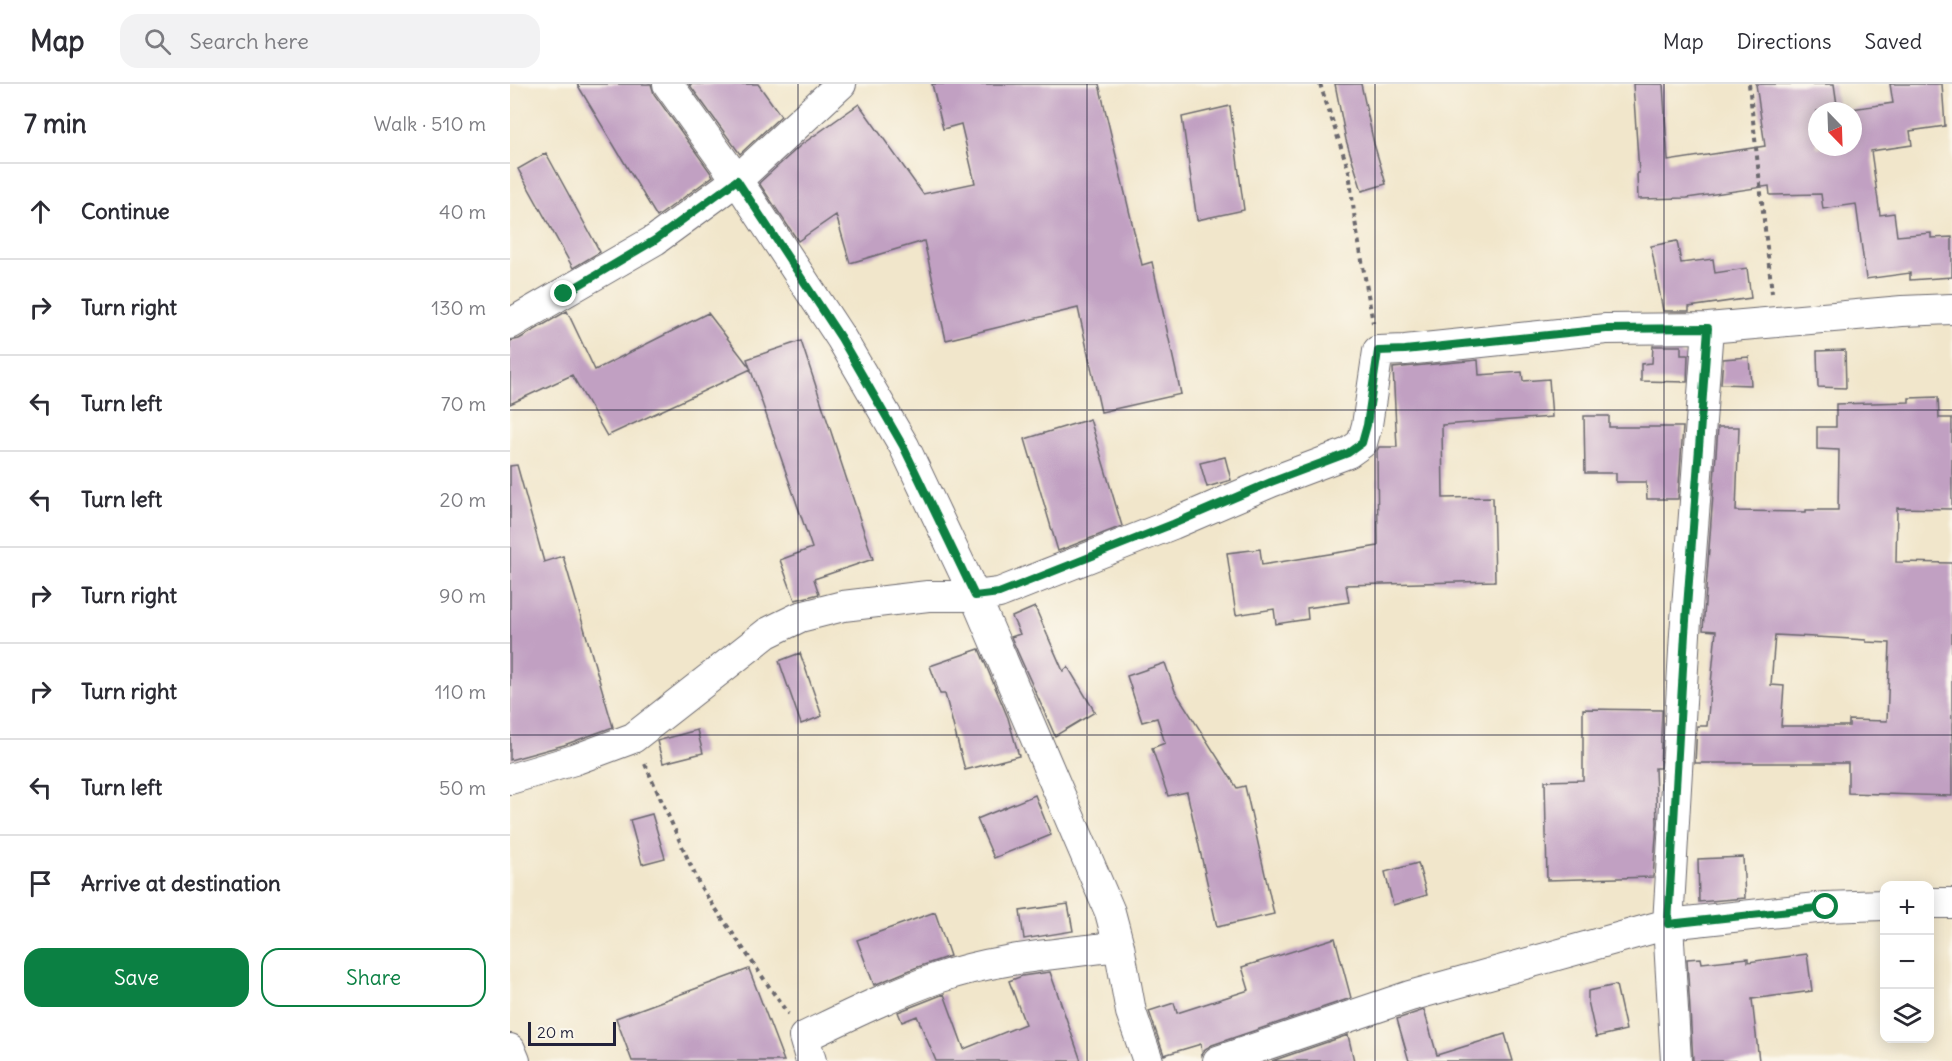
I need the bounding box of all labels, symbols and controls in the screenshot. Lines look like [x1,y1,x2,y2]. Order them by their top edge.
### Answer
search box [120,14,540,68]
text: Map [30,23,84,59]
icon: search [141,25,174,58]
text: Search here [189,27,309,55]
text: Map [1663,28,1704,55]
text: Directions [1737,28,1831,55]
text: Saved [1864,28,1922,55]
north arrow [1808,102,1862,156]
text: 7 min [24,107,87,140]
text: Walk · 510 m [374,111,486,136]
icon: ahead [24,195,57,228]
text: Continue [81,197,170,225]
text: 40 m [439,199,486,224]
route end [550,280,576,306]
icon: right [24,291,57,324]
text: Turn right [81,293,177,321]
text: 130 m [431,295,486,320]
icon: left [24,387,57,420]
text: Turn left [81,389,162,417]
text: 70 m [441,391,486,416]
icon: left [24,483,57,516]
text: Turn left [81,485,162,513]
text: 20 m [440,487,486,512]
icon: right [24,579,57,612]
text: Turn right [81,581,177,609]
text: 90 m [439,583,486,608]
icon: right [24,675,57,708]
text: Turn right [81,677,177,705]
text: 110 m [435,679,486,704]
icon: left [24,771,57,804]
text: Turn left [81,773,162,801]
text: 50 m [439,775,486,800]
icon: arrive [24,867,57,900]
text: Arrive at destination [81,869,281,897]
map controls [1880,881,1934,1043]
button: + [1880,881,1934,935]
route start [1812,893,1838,919]
button: − [1880,935,1934,989]
button: Save [24,948,249,1007]
button: Share [261,948,486,1007]
button: layers [1880,989,1934,1043]
scale bar [528,1019,616,1046]
text: 20 m [537,1022,574,1042]

